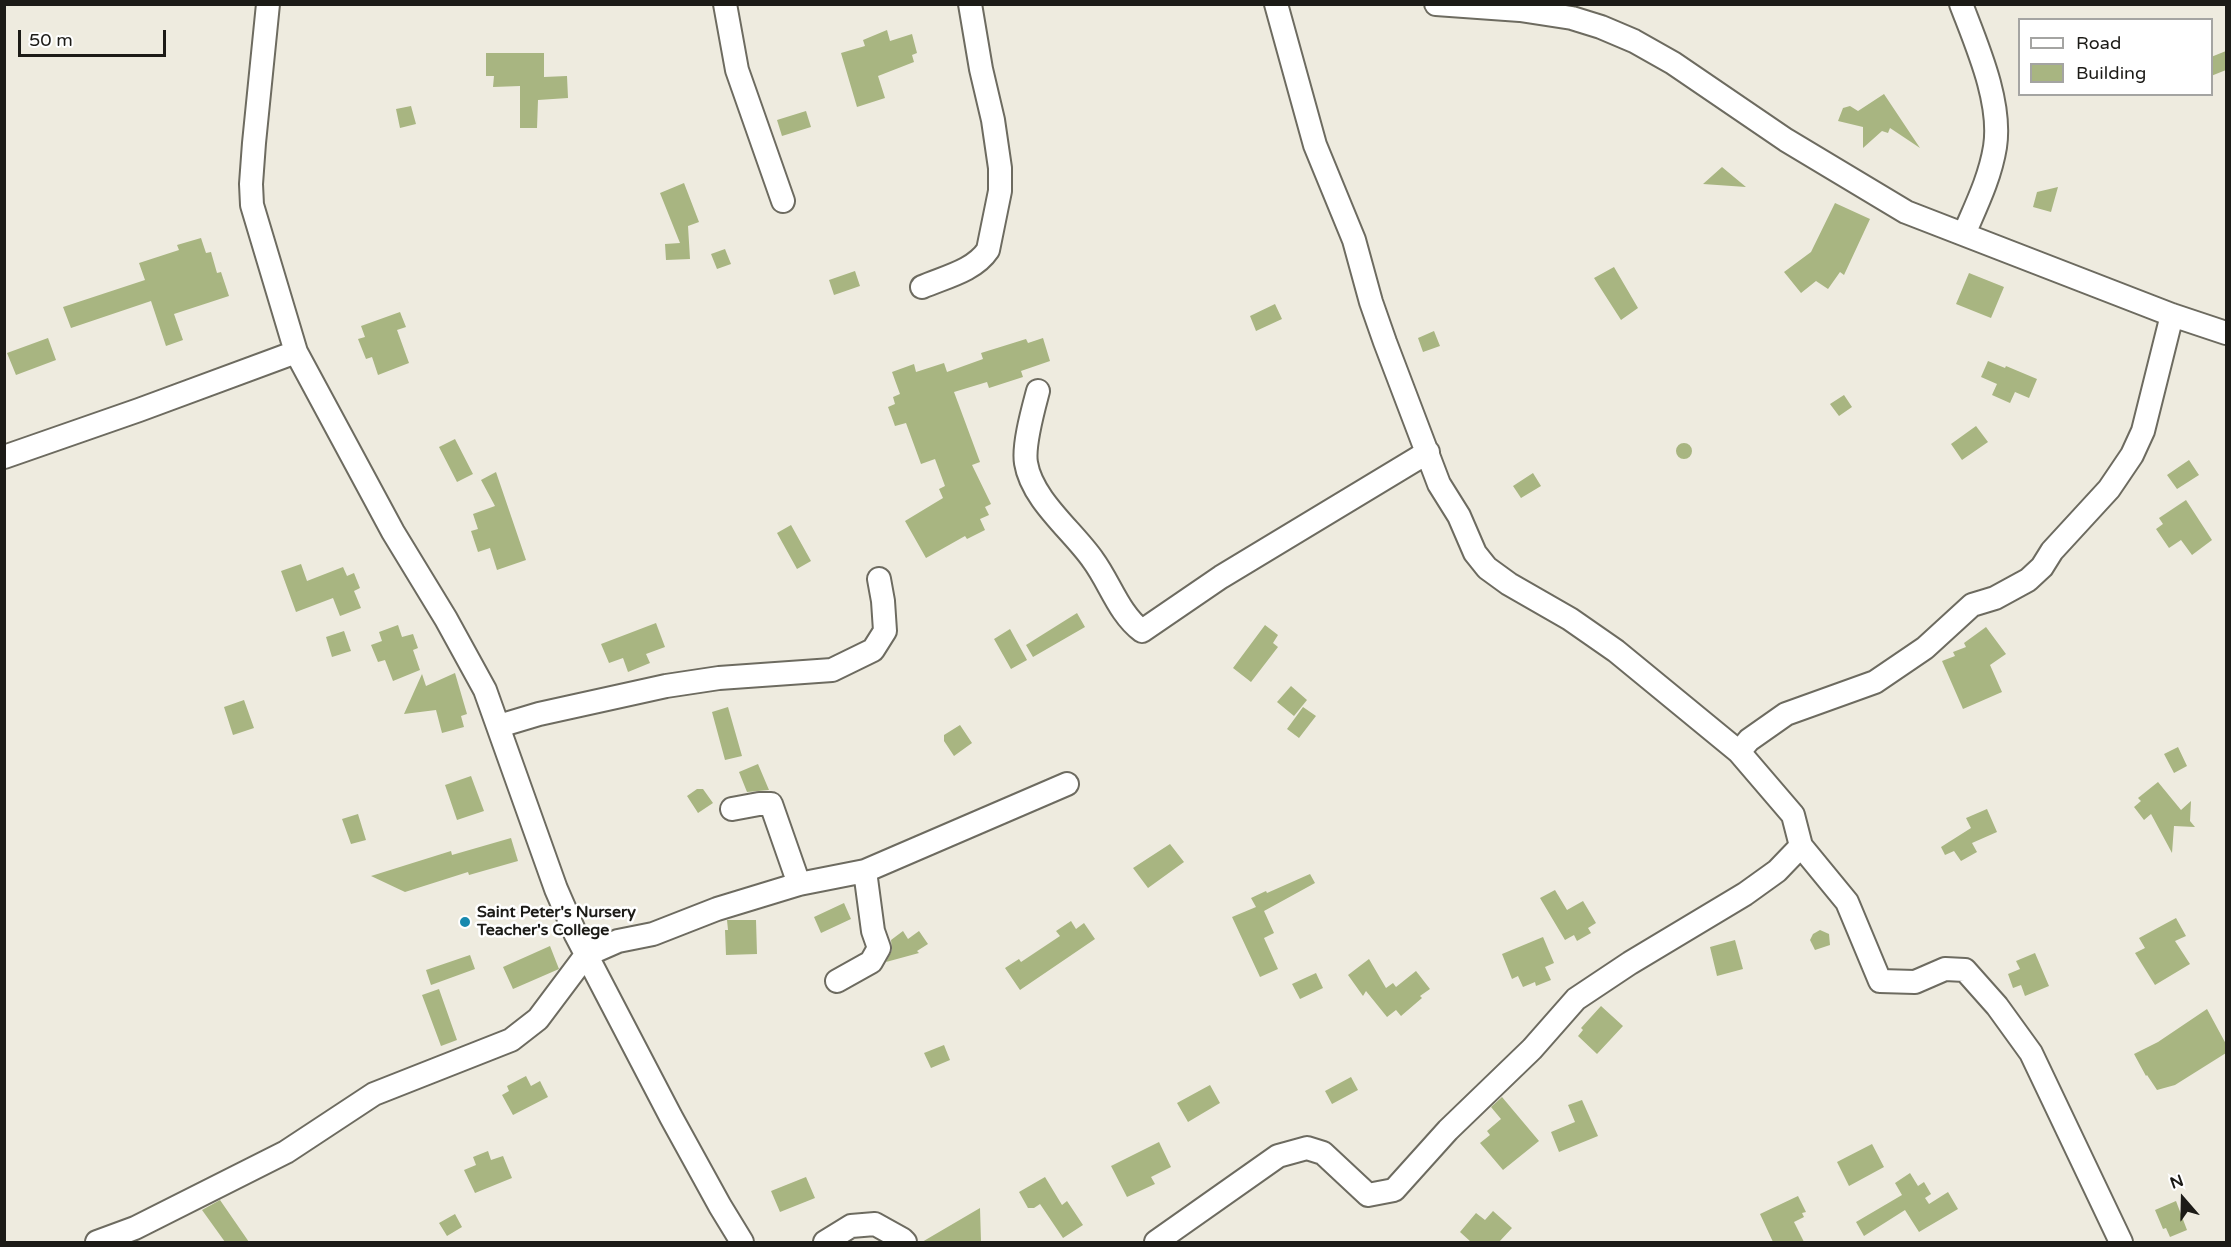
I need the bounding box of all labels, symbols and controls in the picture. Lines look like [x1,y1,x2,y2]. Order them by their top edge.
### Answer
scale bar [21,18,170,56]
legend [2018,18,2213,96]
text: 50 m [29,29,73,51]
text: Road [2076,32,2121,54]
text: Building [2076,62,2146,84]
place label: Saint Peter's Nursery Teacher's College [477,903,636,941]
marker: Saint Peter's Nursery Teacher's College [458,915,472,929]
north arrow [2153,1169,2213,1229]
text: N [2167,1170,2186,1194]

